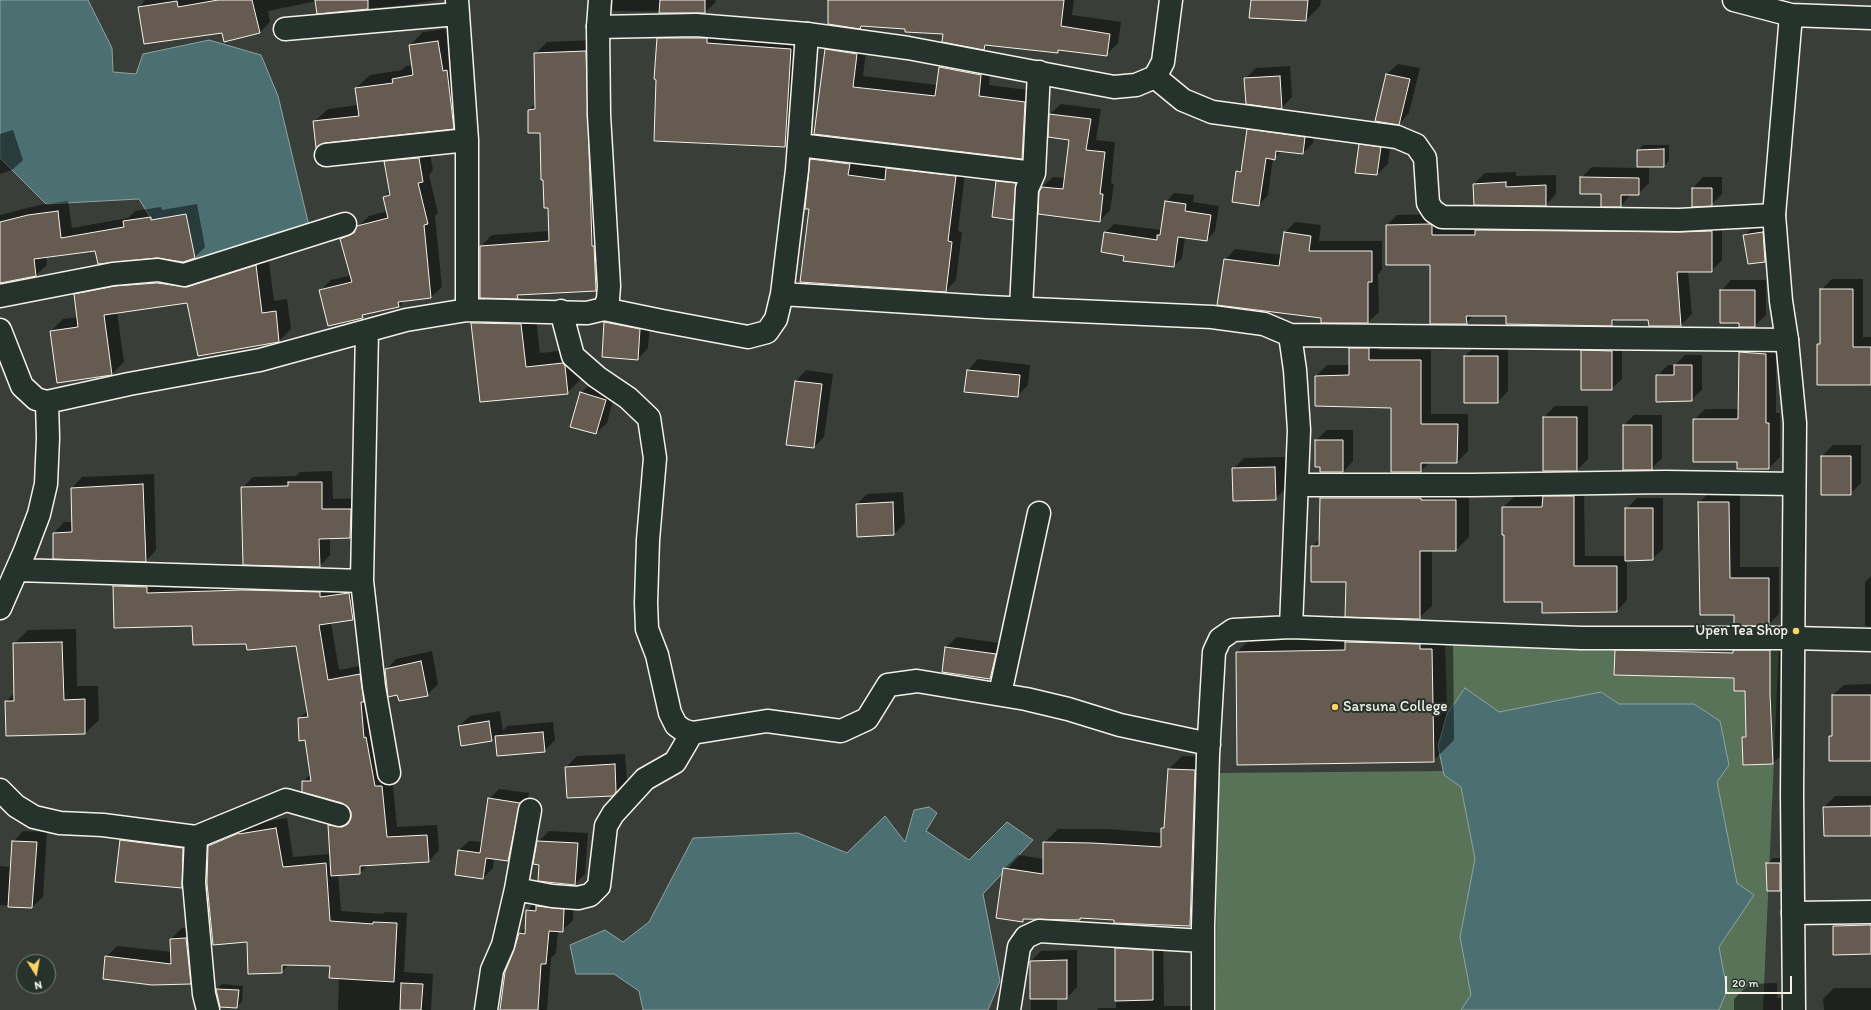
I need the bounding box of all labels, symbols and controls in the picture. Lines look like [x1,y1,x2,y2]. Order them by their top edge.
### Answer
place label: Upen Tea Shop [1695,622,1788,640]
marker: Upen Tea Shop [1791,626,1801,636]
place label: Sarsuna College [1343,698,1448,716]
marker: Sarsuna College [1330,702,1340,712]
north arrow [16,954,56,994]
scale bar [1727,968,1794,994]
text: 20 m [1732,976,1759,990]
text: N [33,978,43,992]

